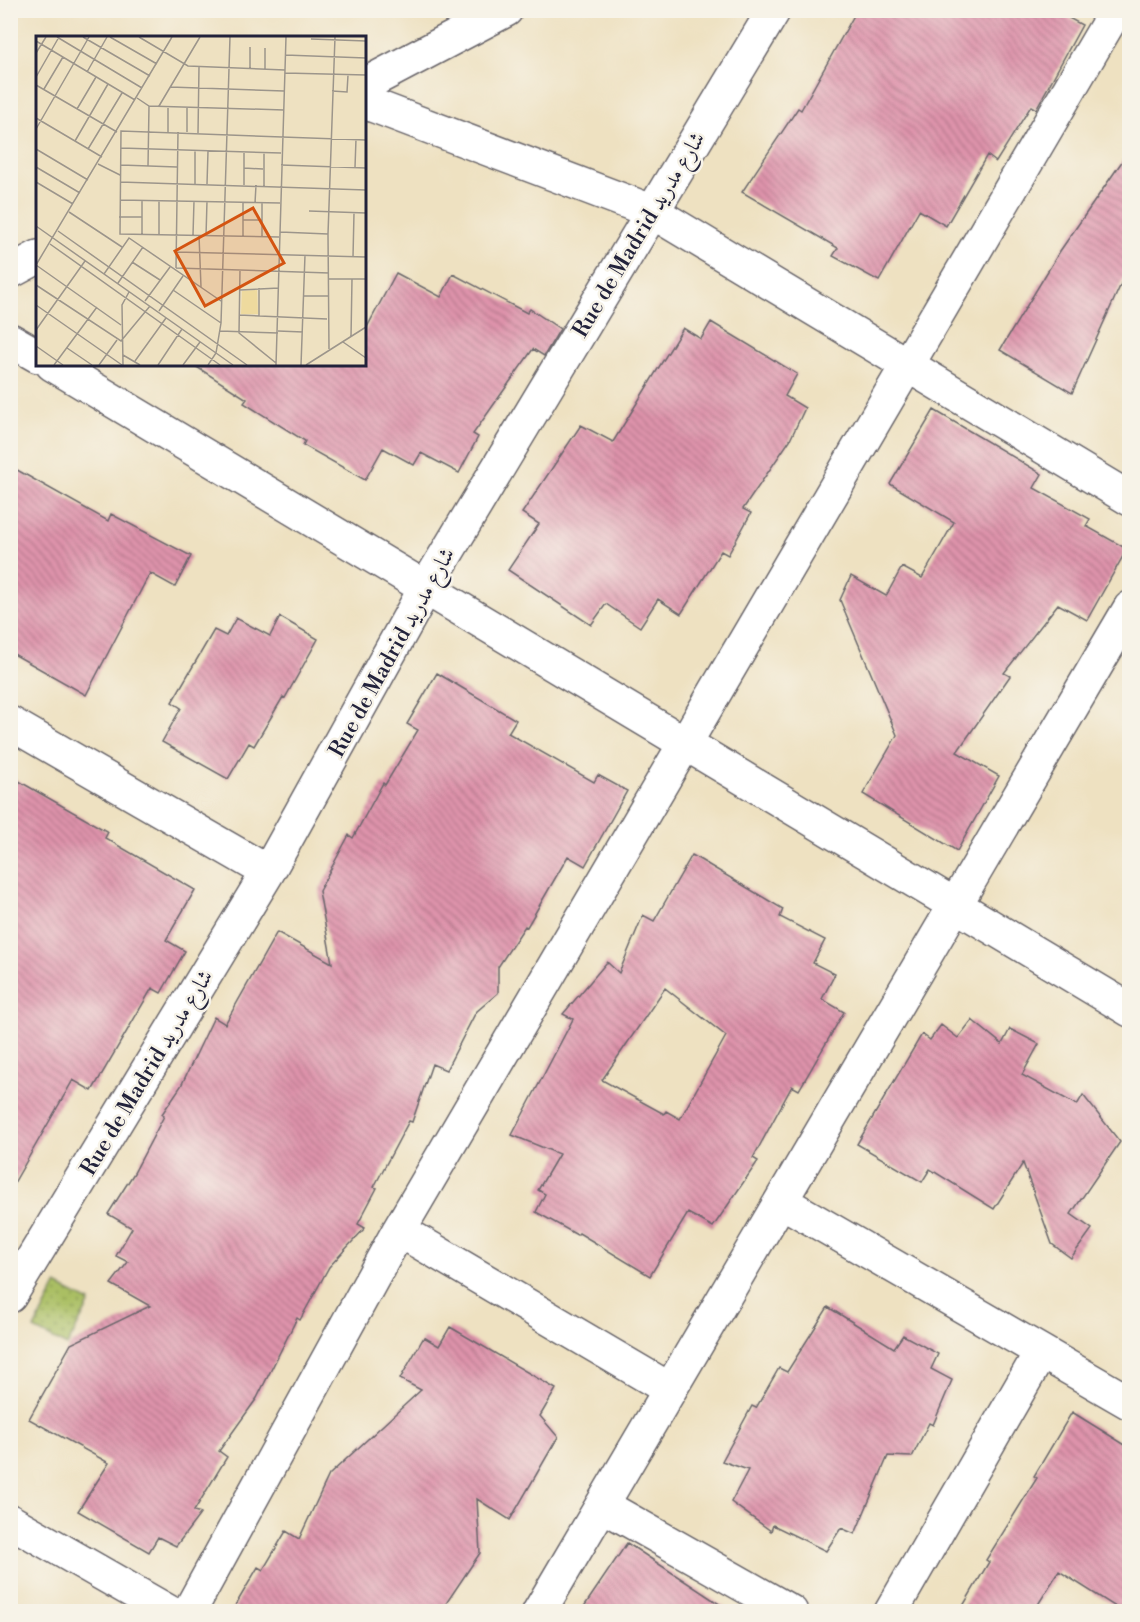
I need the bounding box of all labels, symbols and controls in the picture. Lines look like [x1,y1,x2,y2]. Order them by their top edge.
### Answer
inset map [36,36,366,366]
street label: Rue de Madrid شارع مدريد [567,127,715,345]
street label: Rue de Madrid شارع مدريد [323,543,465,764]
street label: Rue de Madrid شارع مدريد [75,965,223,1183]

